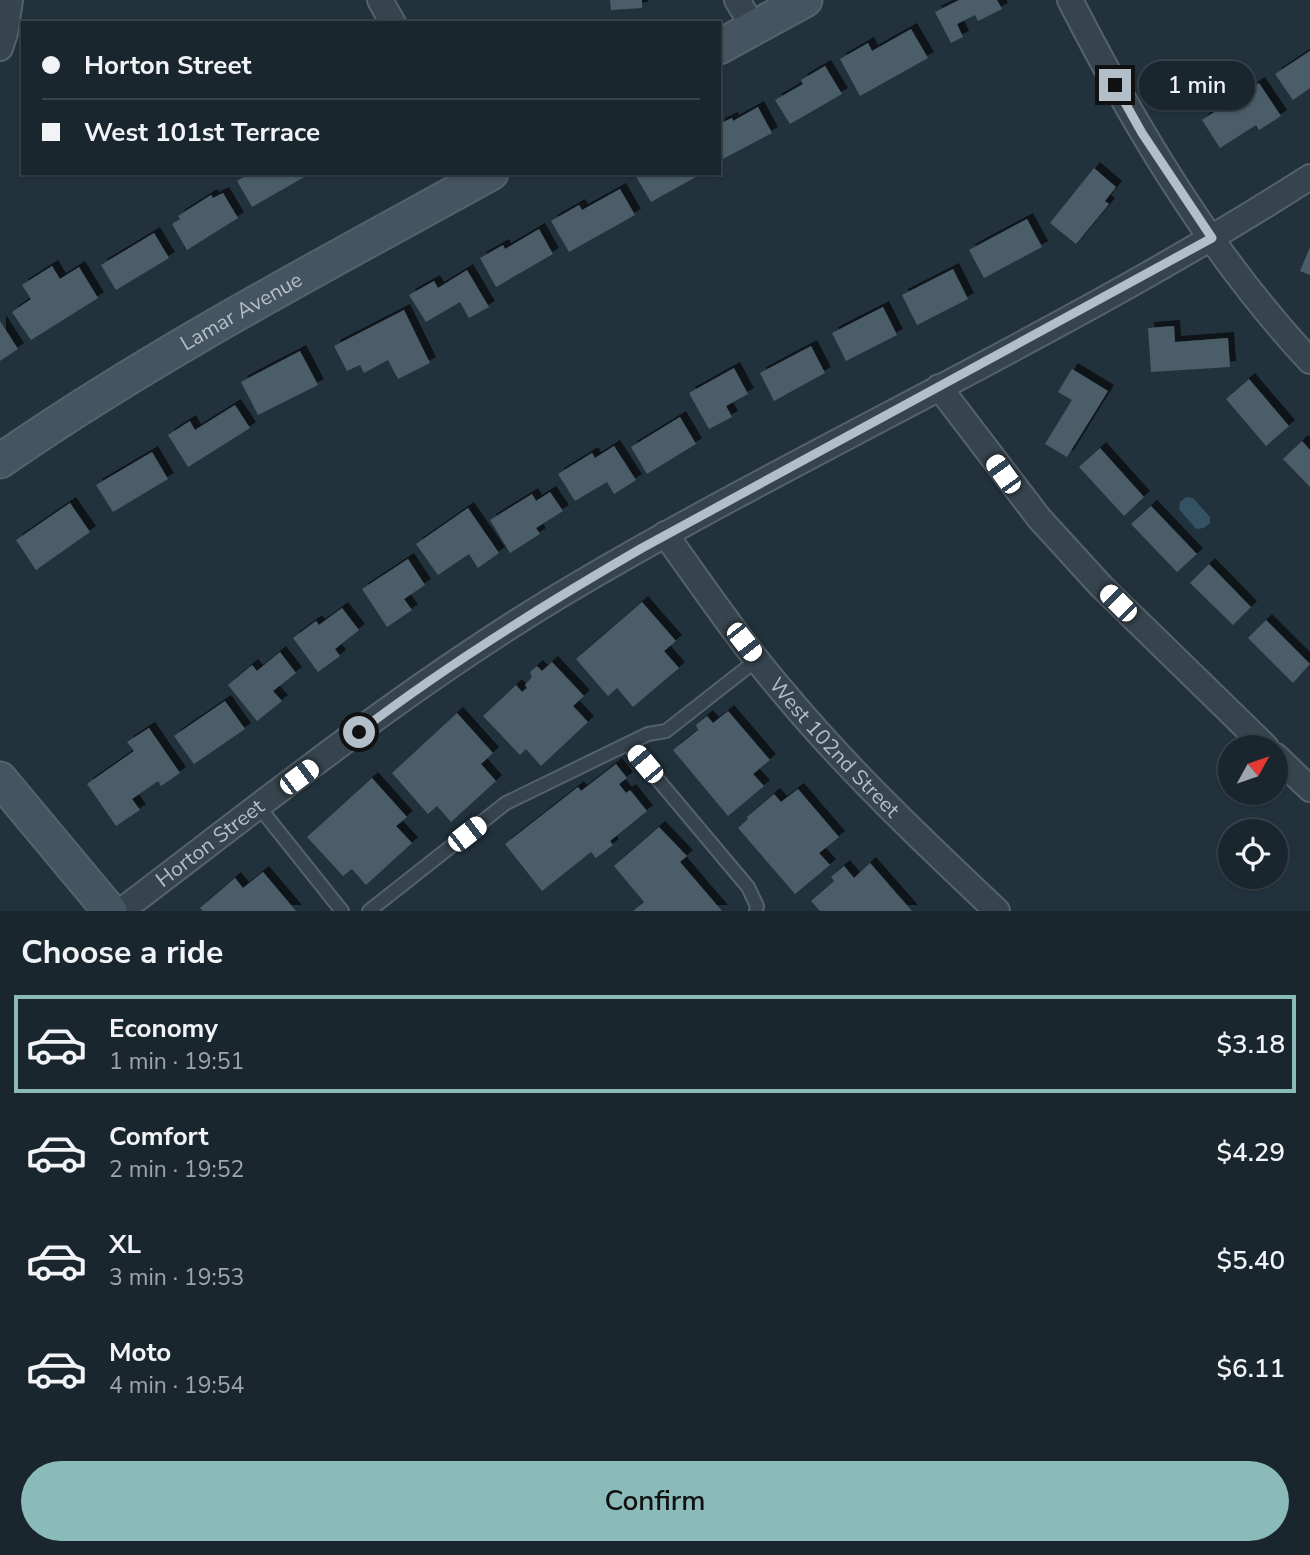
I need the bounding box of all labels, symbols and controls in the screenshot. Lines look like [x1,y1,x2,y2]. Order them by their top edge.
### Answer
text: Horton Street [84,48,251,83]
callout: 1 min [1140,60,1255,110]
route end [1099,69,1131,101]
text: 1 min [1168,70,1226,101]
text: West 101st Terrace [84,115,320,150]
street label: Lamar Avenue [175,266,307,357]
car [983,451,1024,497]
car [1096,581,1141,625]
car [723,619,766,665]
street label: West 102nd Street [763,672,906,824]
route start [343,716,375,748]
north arrow [1218,735,1288,805]
map controls [1218,735,1288,889]
car [624,741,667,787]
car [276,756,323,798]
street label: Horton Street [150,792,270,893]
car [444,813,491,855]
button: locate [1218,819,1288,889]
text: Choose a ride [21,931,223,974]
text: Economy [109,1011,218,1046]
icon: car [25,1013,88,1076]
text: $3.18 [1216,1027,1285,1062]
text: 1 min · 19:51 [109,1046,244,1077]
text: Comfort [109,1119,209,1154]
icon: car [25,1121,88,1184]
text: $4.29 [1216,1135,1285,1170]
text: 2 min · 19:52 [109,1154,244,1185]
text: XL [109,1227,141,1262]
icon: car [25,1229,88,1292]
text: $5.40 [1216,1243,1285,1278]
text: 3 min · 19:53 [109,1262,244,1293]
text: Moto [109,1335,171,1370]
icon: car [25,1337,88,1400]
text: $6.11 [1216,1351,1285,1386]
text: 4 min · 19:54 [109,1370,244,1401]
button: Confirm [21,1461,1289,1541]

